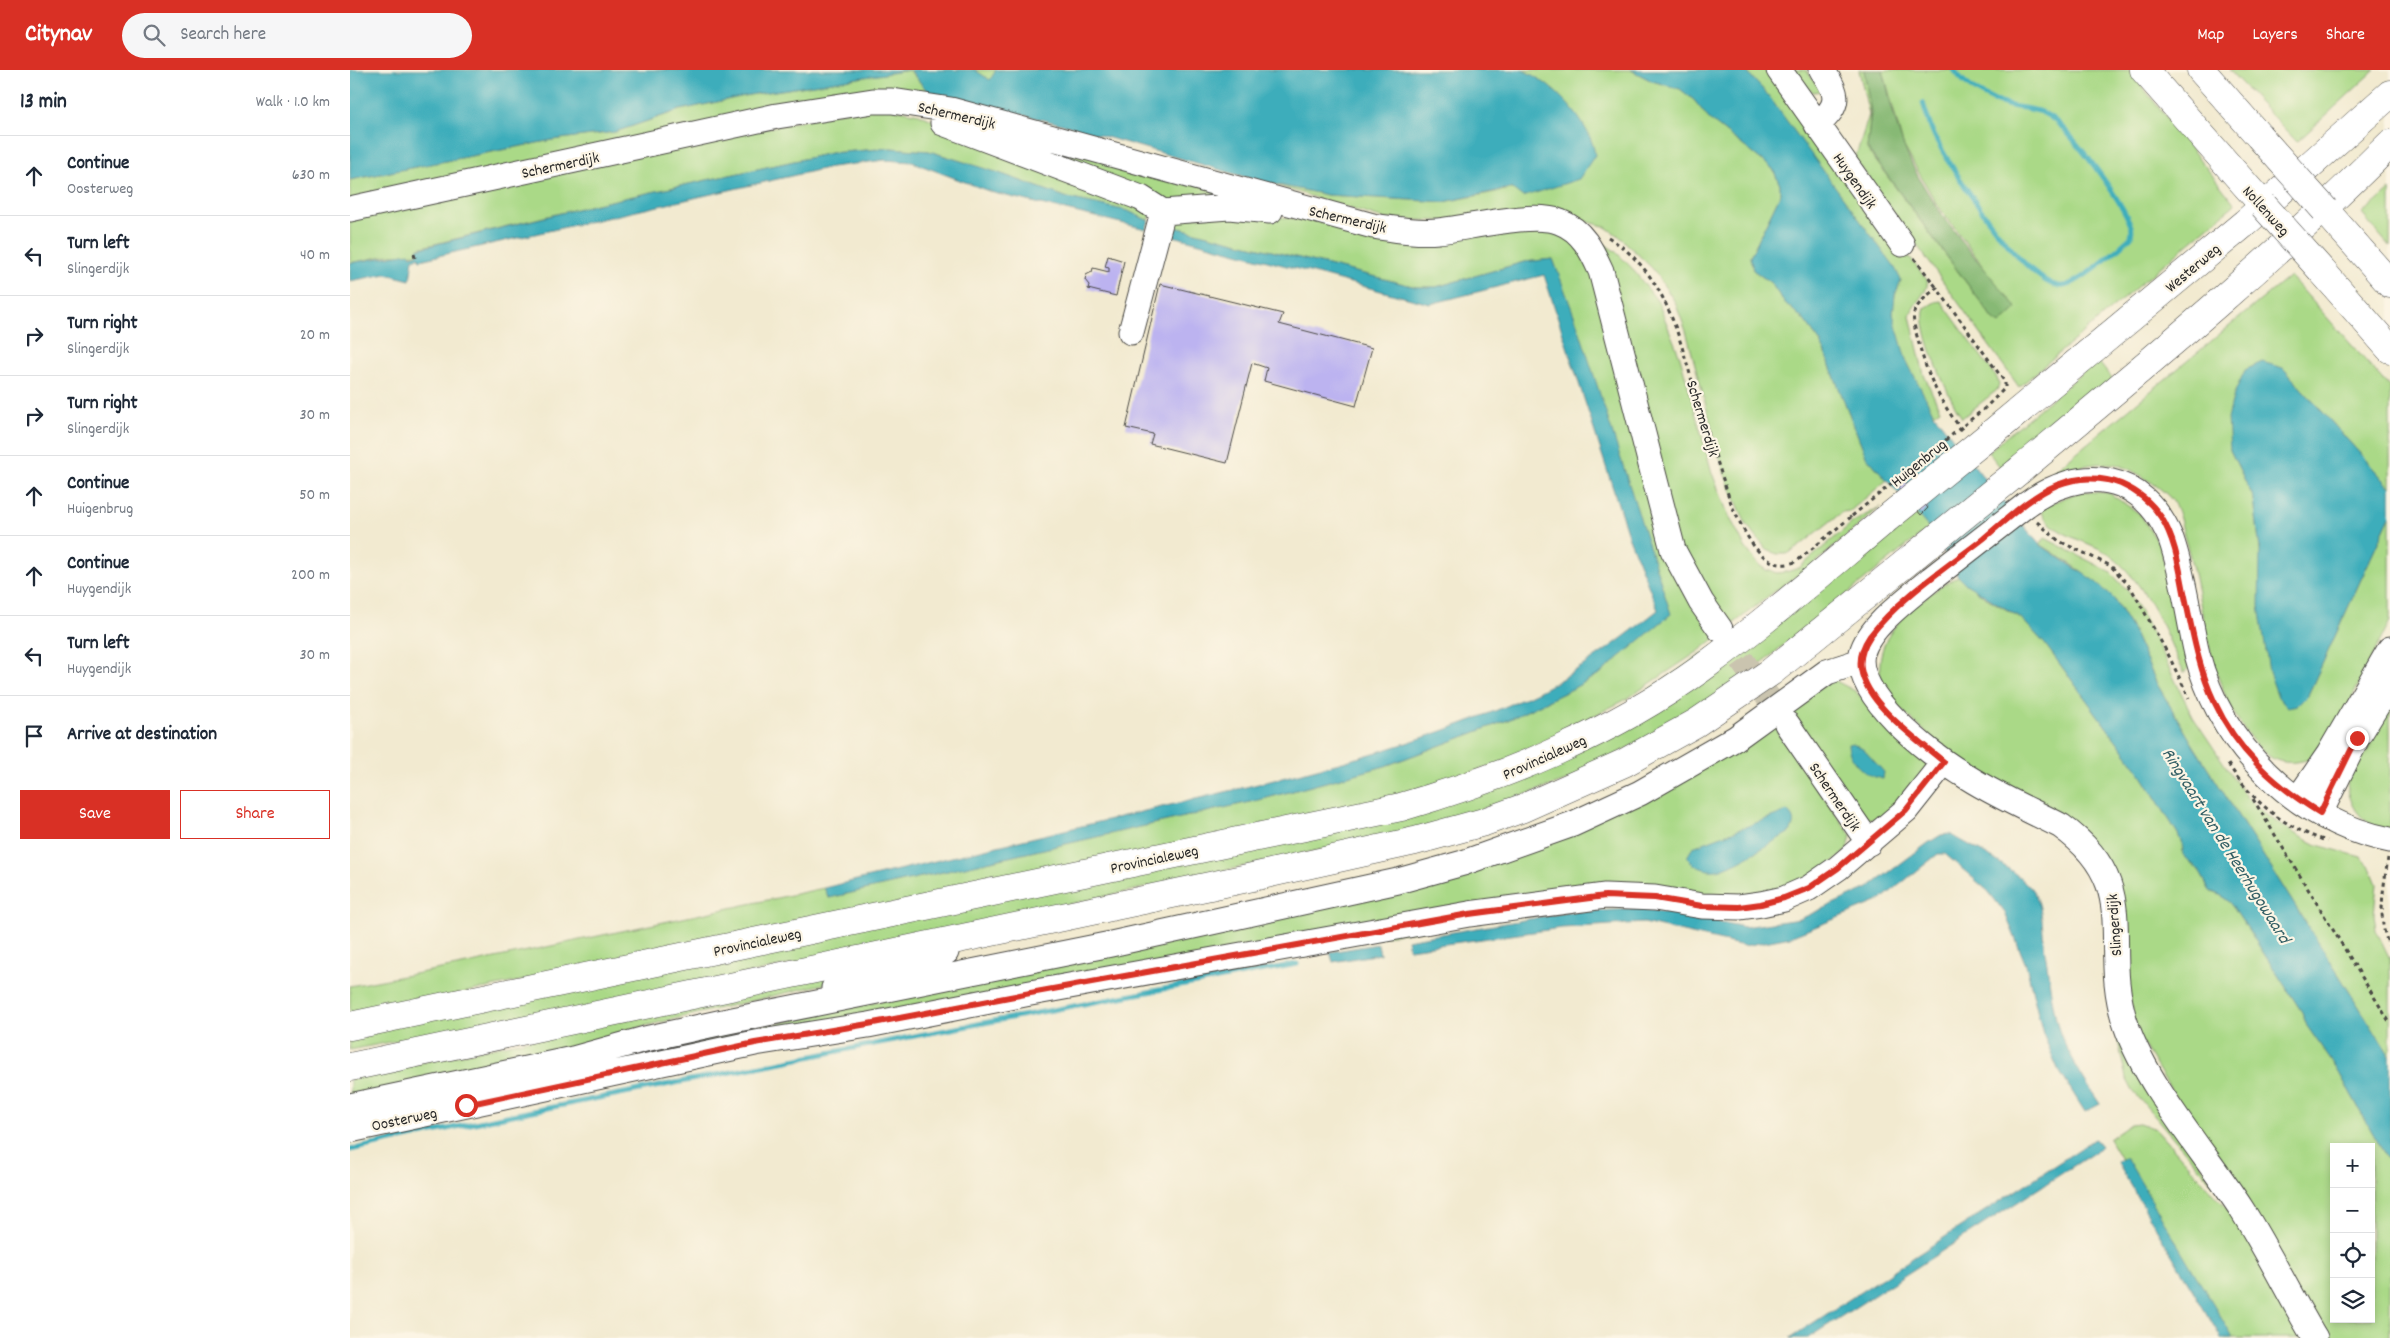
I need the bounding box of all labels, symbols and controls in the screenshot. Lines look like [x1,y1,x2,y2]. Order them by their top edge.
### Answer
search box [122,13,472,58]
text: Citynav [25,18,92,52]
icon: search [140,21,168,49]
text: Search here [180,22,266,49]
text: Map [2197,23,2224,48]
text: Layers [2252,23,2298,48]
text: Share [2326,23,2365,48]
text: 13 min [20,88,67,118]
text: Walk · 1.0 km [256,91,330,114]
street label: Schermerdijk [915,96,997,137]
street label: Schermerdijk [520,147,602,186]
street label: Huygendijk [1826,149,1882,214]
text: Continue [67,151,129,178]
icon: ahead [20,162,48,190]
text: 630 m [292,164,330,187]
text: Oosterweg [67,178,133,201]
street label: Nollenweg [2236,181,2294,242]
street label: Schermerdijk [1306,200,1388,241]
text: Turn left [67,231,130,258]
street label: Westerweg [2161,239,2226,299]
icon: left [20,242,48,270]
text: 40 m [300,244,330,267]
text: Slingerdijk [67,258,129,281]
text: Turn right [67,311,138,338]
icon: right [20,322,48,350]
text: 20 m [300,324,330,347]
text: Slingerdijk [67,338,129,361]
street label: Schermerdijk [1679,378,1724,460]
text: Turn right [67,391,138,418]
icon: right [20,402,48,430]
text: 30 m [300,404,330,427]
text: Slingerdijk [67,418,129,441]
street label: Huigenbrug [1887,434,1953,494]
text: Continue [67,471,129,498]
icon: ahead [20,482,48,510]
text: 50 m [299,484,330,507]
text: Huigenbrug [67,498,133,521]
text: Continue [67,551,129,578]
icon: ahead [20,562,48,590]
text: 200 m [291,564,330,587]
text: Huygendijk [67,578,131,601]
text: Turn left [67,631,130,658]
icon: left [20,642,48,670]
text: 30 m [300,644,330,667]
text: Huygendijk [67,658,131,681]
icon: arrive [20,722,48,750]
text: Arrive at destination [67,722,217,749]
route end [2346,727,2369,750]
street label: Provincialeweg [1500,730,1591,787]
water label: Ringvaart van de Heerhugowaard [2154,744,2297,951]
street label: Schermerdijk [1802,758,1866,837]
button: Save [20,790,170,839]
button: Share [180,790,330,839]
street label: Provincialeweg [1108,840,1201,881]
street label: Slingerdijk [2102,893,2129,957]
street label: Provincialeweg [711,923,804,964]
route start [455,1094,478,1117]
street label: Oosterweg [370,1102,439,1139]
map controls [2330,1143,2375,1323]
button: + [2330,1143,2375,1188]
button: − [2330,1188,2375,1233]
button: locate [2330,1233,2375,1278]
button: layers [2330,1278,2375,1323]

